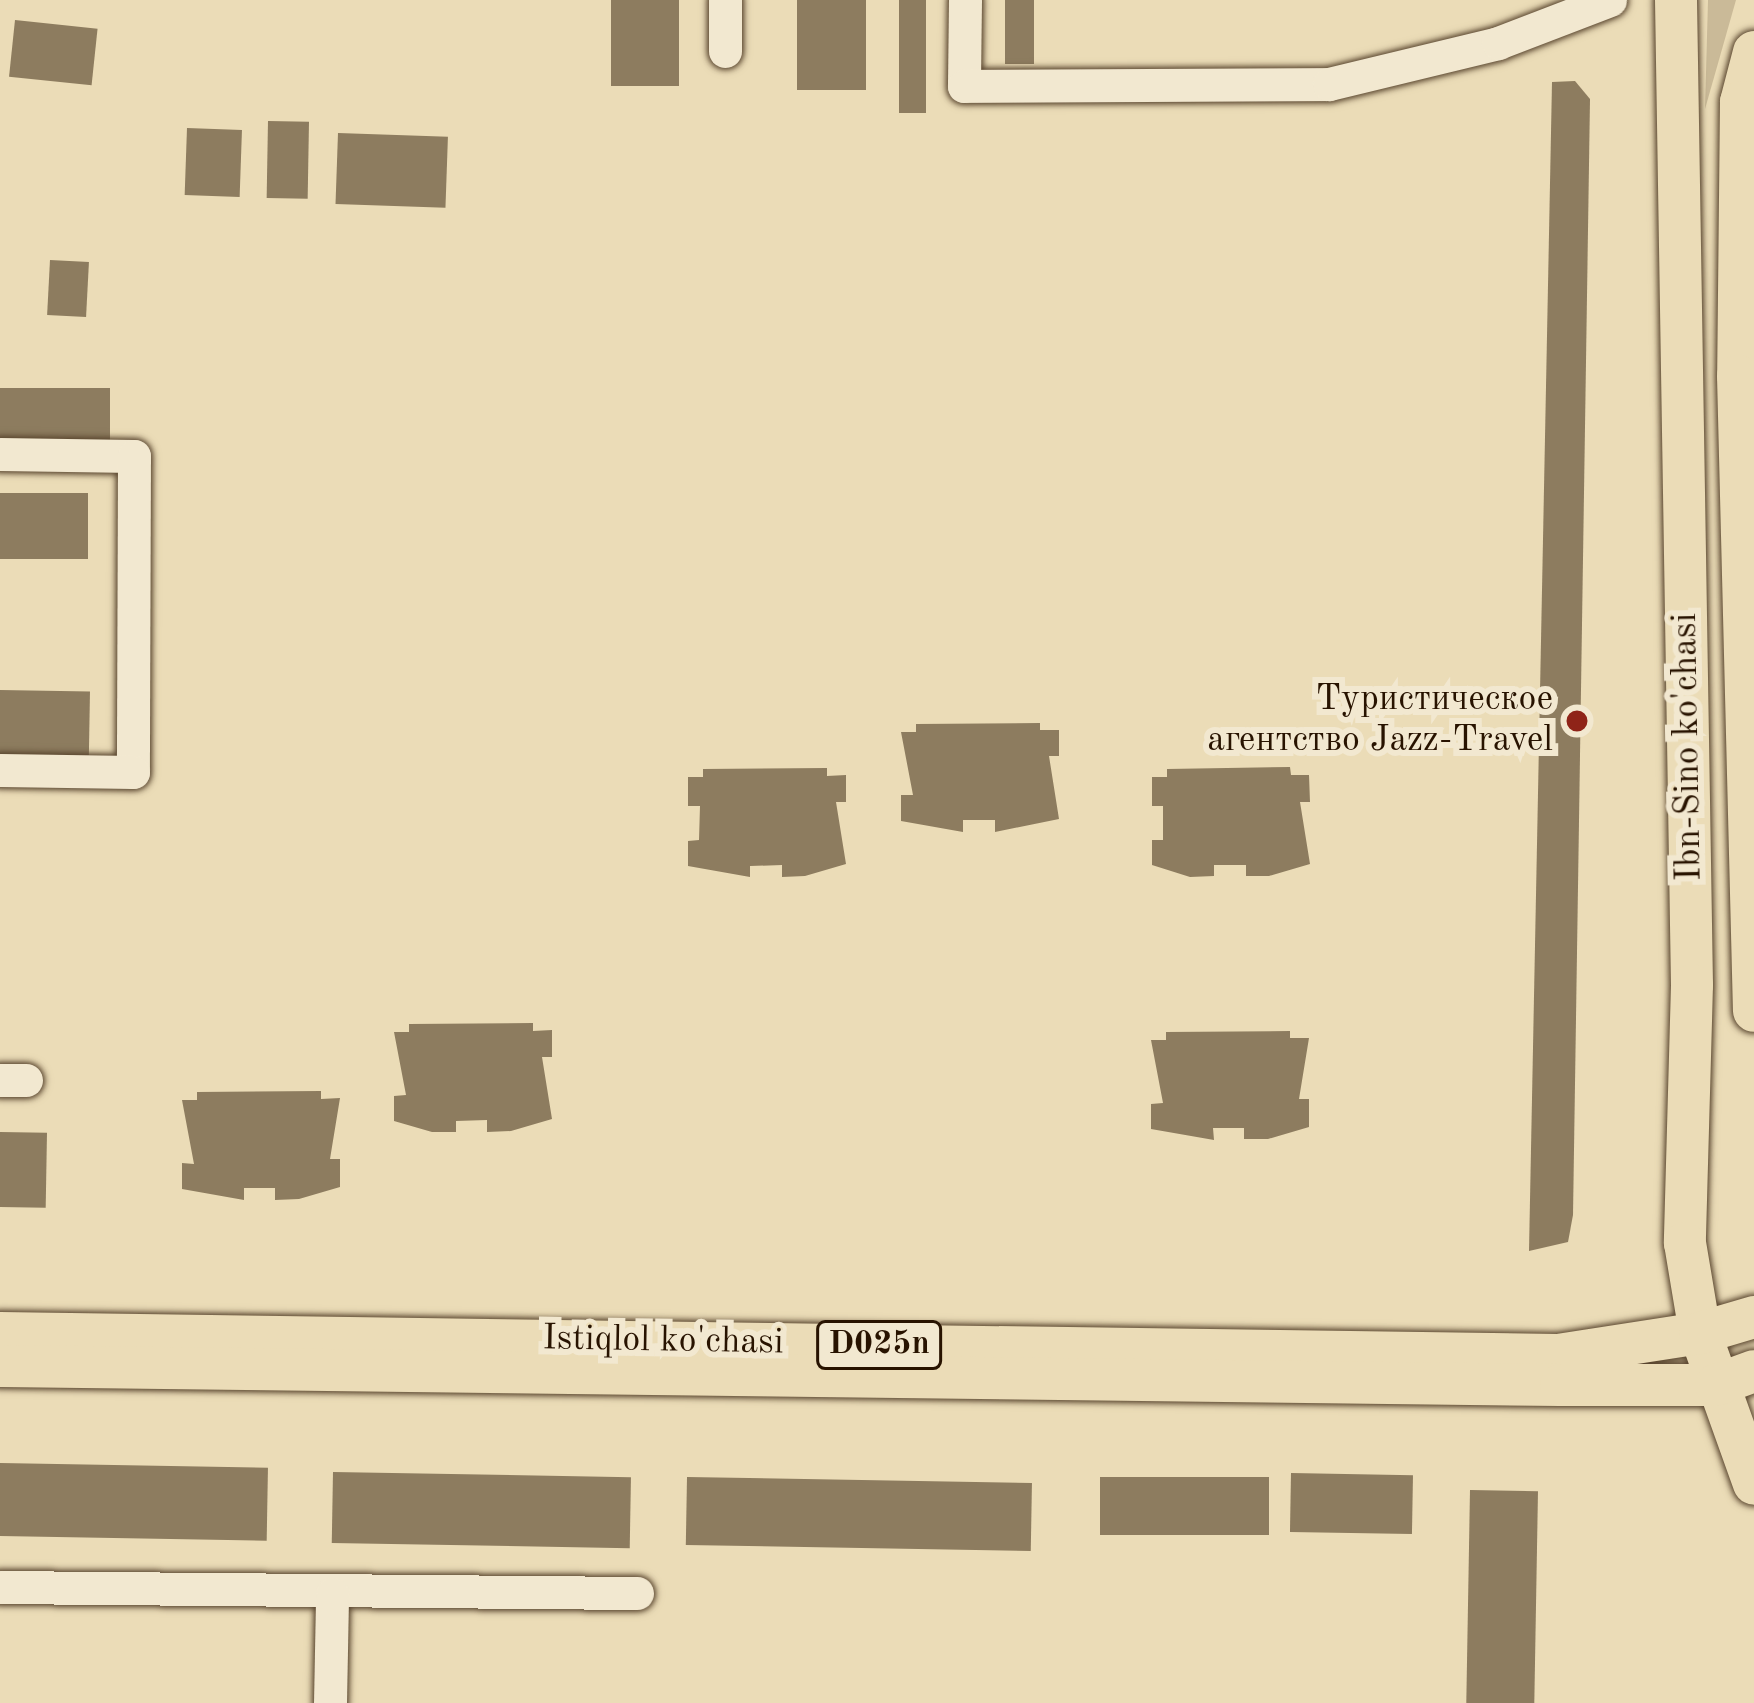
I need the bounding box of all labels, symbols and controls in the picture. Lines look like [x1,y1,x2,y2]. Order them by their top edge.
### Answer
street label: Ibn-Sino ko'chasi [1665,612,1713,882]
place label: Туристическое агентство Jazz-Travel [1207,678,1553,763]
marker: Туристическое агентство Jazz-Travel [1564,708,1590,734]
street label: Istiqlol ko'chasi [542,1318,784,1366]
road number: D025n [816,1318,942,1372]

